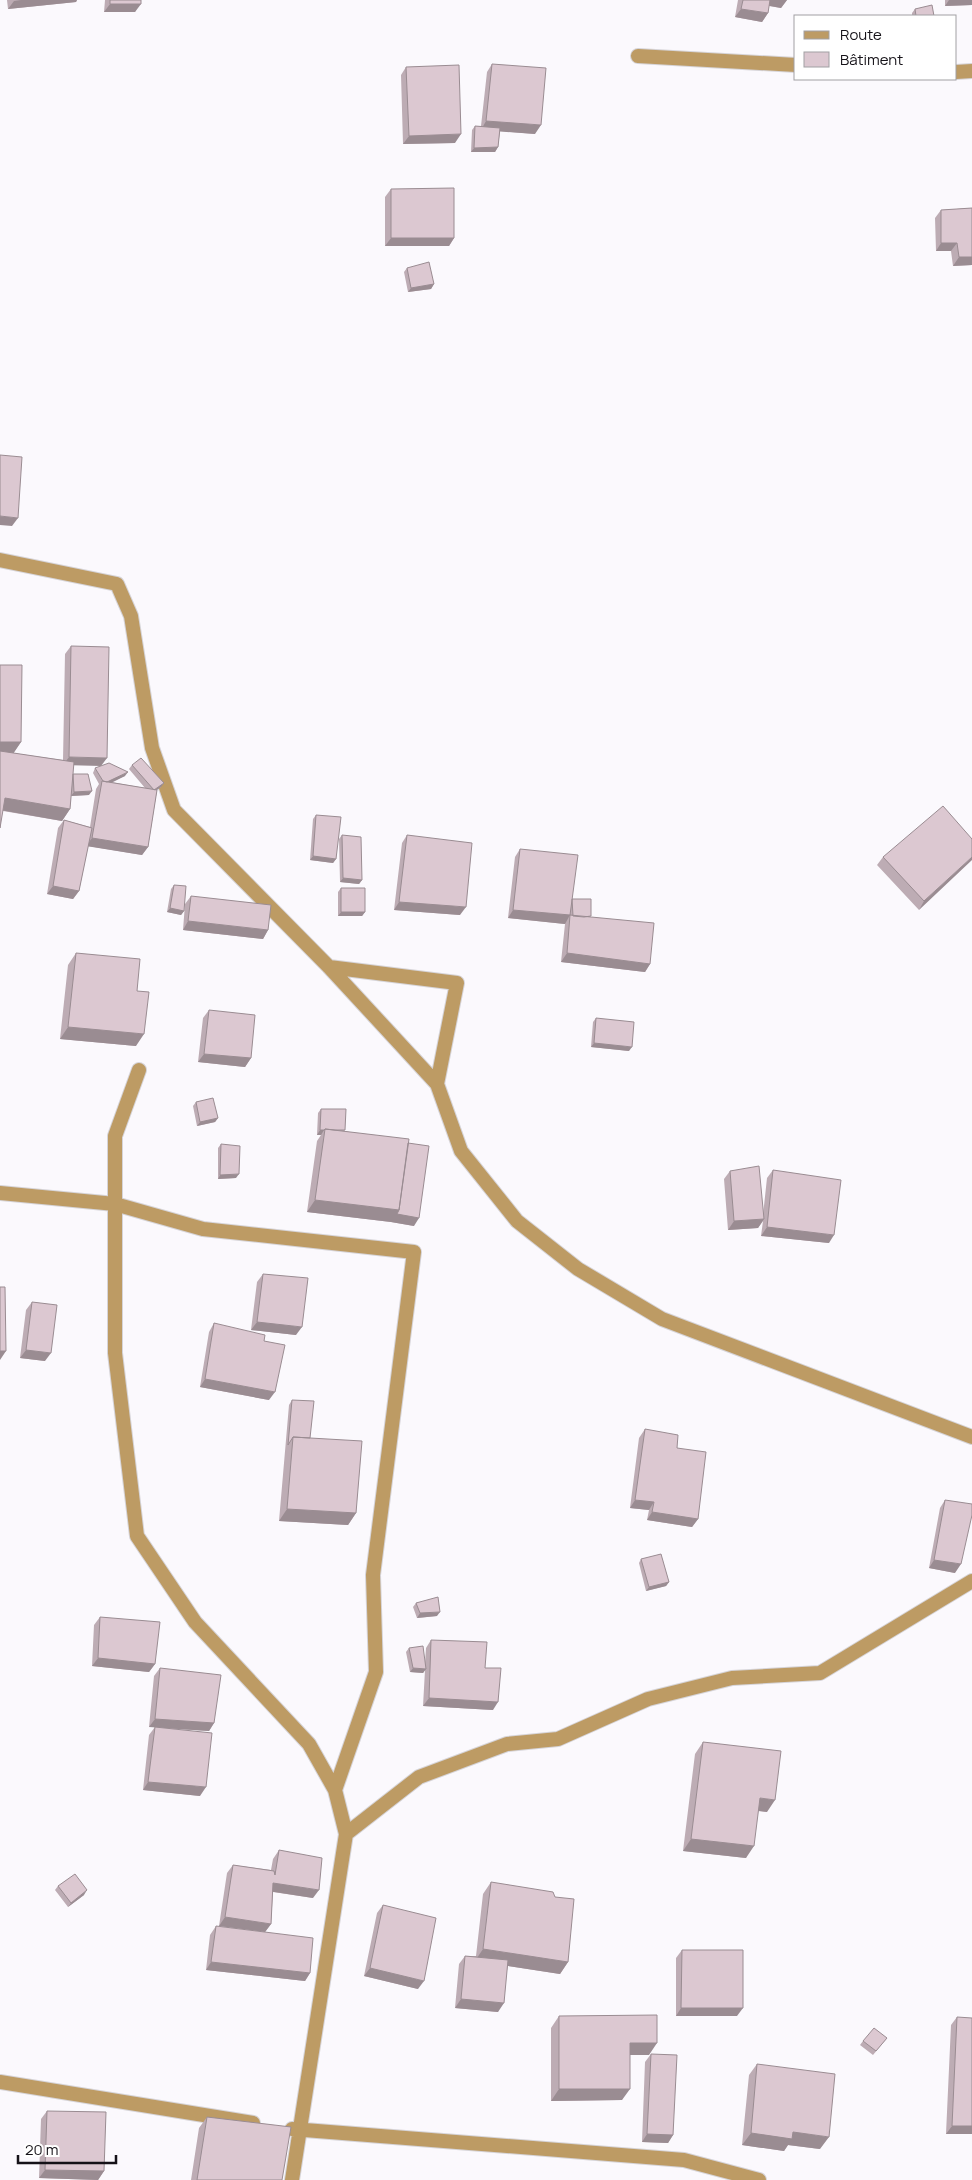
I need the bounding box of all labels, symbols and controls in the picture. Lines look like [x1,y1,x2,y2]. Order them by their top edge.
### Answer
legend [794,15,957,80]
text: Route [840,24,882,45]
text: Bâtiment [840,49,903,70]
scale bar [18,2132,115,2164]
text: 20 m [25,2139,58,2160]

